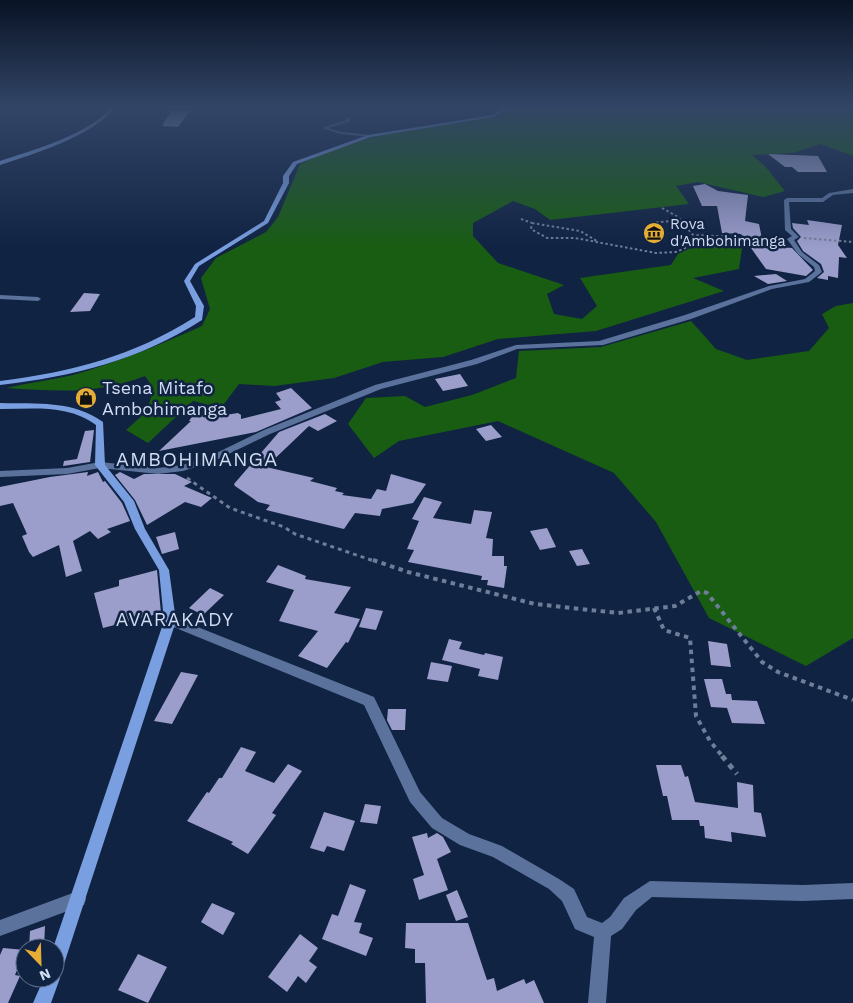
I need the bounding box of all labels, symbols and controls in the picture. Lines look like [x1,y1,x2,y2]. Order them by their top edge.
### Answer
place label: Rova d'Ambohimanga [670,215,786,250]
museum icon: Rova d'Ambohimanga [642,221,666,245]
place label: Tsena Mitafo Ambohimanga [102,377,227,419]
shop icon: Tsena Mitafo Ambohimanga [74,386,98,410]
district label: AMBOHIMANGA [116,447,278,471]
district label: AVARAKADY [116,608,234,631]
north arrow [15,938,65,988]
text: N [37,966,53,984]

